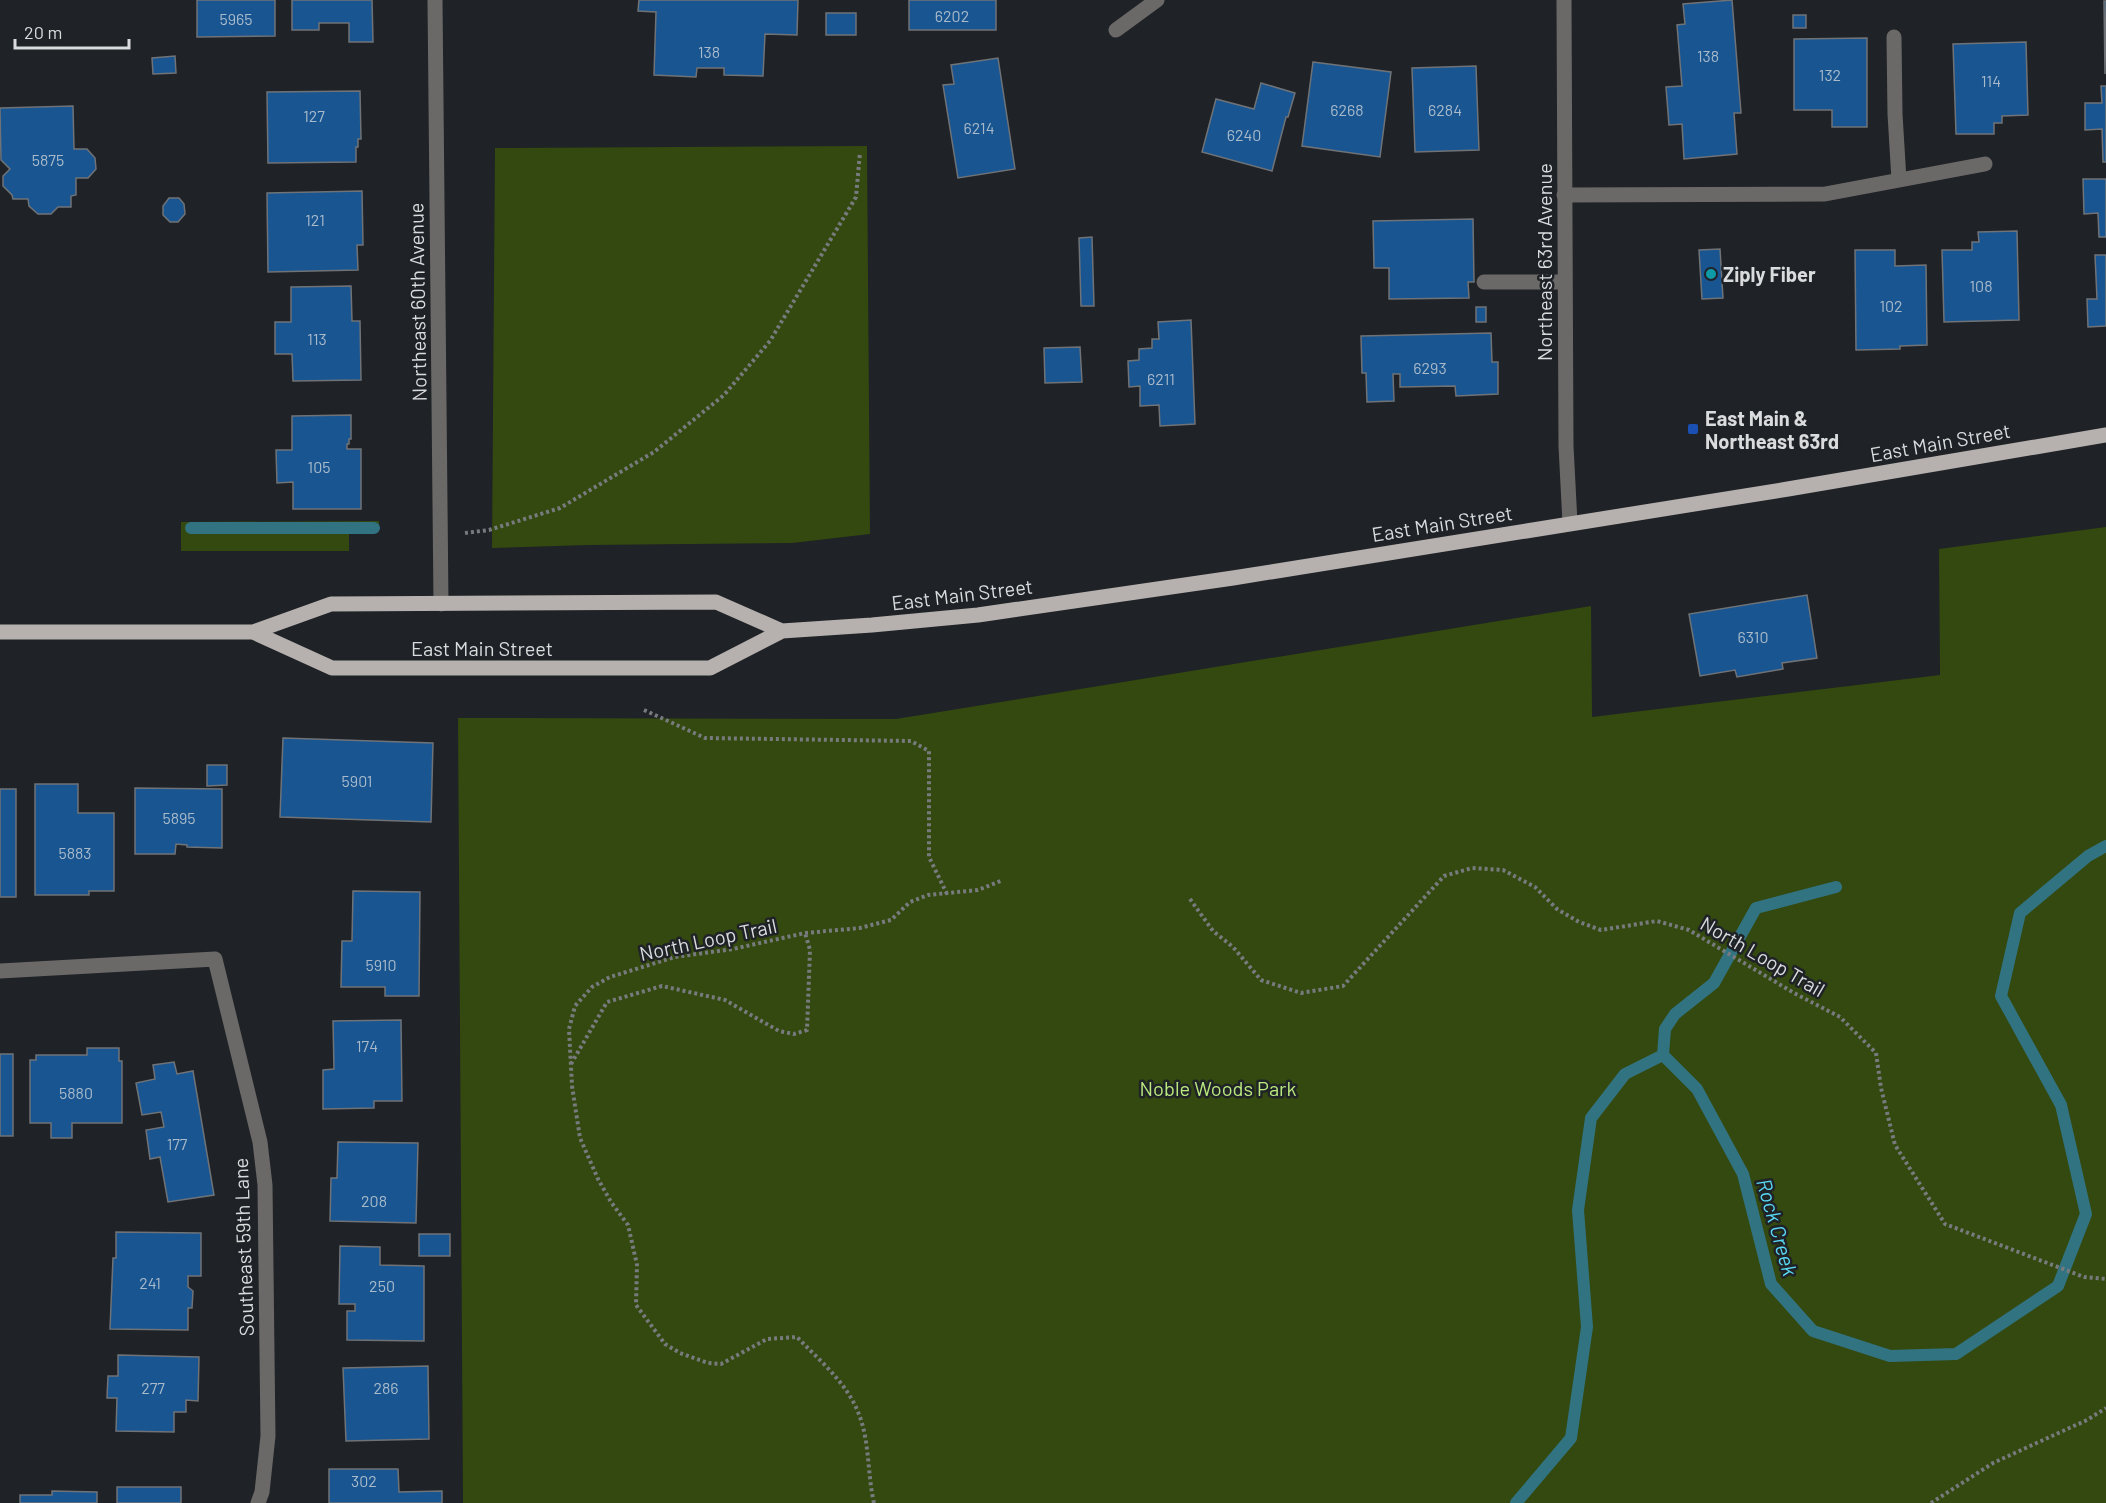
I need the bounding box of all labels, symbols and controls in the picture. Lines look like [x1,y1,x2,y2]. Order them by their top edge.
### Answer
house number: 6202 [935,6,969,25]
house number: 5965 [219,9,253,28]
scale bar [15,12,129,50]
text: 20 m [24,21,62,43]
house number: 138 [698,42,720,61]
house number: 138 [1697,46,1719,65]
house number: 132 [1819,65,1841,84]
house number: 114 [1981,71,2001,90]
house number: 6268 [1330,100,1364,119]
house number: 6284 [1428,100,1462,119]
house number: 127 [303,106,325,125]
house number: 6214 [963,118,995,137]
house number: 6240 [1227,125,1261,144]
house number: 5875 [32,150,64,169]
street label: Northeast 63rd Avenue [1532,163,1556,361]
street label: Northeast 60th Avenue [403,202,431,402]
house number: 121 [305,210,325,229]
place label: Ziply Fiber [1723,262,1816,286]
marker: Ziply Fiber [1704,267,1718,281]
house number: 108 [1970,276,1992,295]
house number: 102 [1879,296,1903,315]
house number: 113 [307,329,327,348]
house number: 6293 [1413,358,1447,377]
house number: 6211 [1147,369,1175,388]
place label: East Main & Northeast 63rd [1705,406,1839,453]
street label: East Main Street [1868,418,2012,466]
marker: East Main & Northeast 63rd [1686,422,1700,436]
house number: 105 [308,457,330,476]
street label: East Main Street [1370,500,1514,546]
street label: East Main Street [890,573,1034,615]
house number: 6310 [1737,627,1769,646]
street label: East Main Street [411,636,553,660]
house number: 5901 [342,771,372,790]
house number: 5895 [162,808,196,827]
house number: 5883 [58,843,92,862]
street label: North Loop Trail [1696,911,1830,1001]
street label: North Loop Trail [637,913,779,965]
house number: 5910 [366,955,396,974]
house number: 174 [356,1036,378,1055]
park label: Noble Woods Park [1140,1076,1296,1100]
house number: 5880 [59,1083,93,1102]
house number: 177 [167,1134,188,1153]
street label: Southeast 59th Lane [228,1157,258,1337]
water label: Rock Creek [1752,1175,1804,1279]
house number: 208 [361,1191,387,1210]
house number: 241 [139,1273,161,1292]
house number: 250 [369,1276,395,1295]
house number: 277 [141,1378,165,1397]
house number: 286 [373,1378,399,1397]
house number: 302 [351,1471,377,1490]

